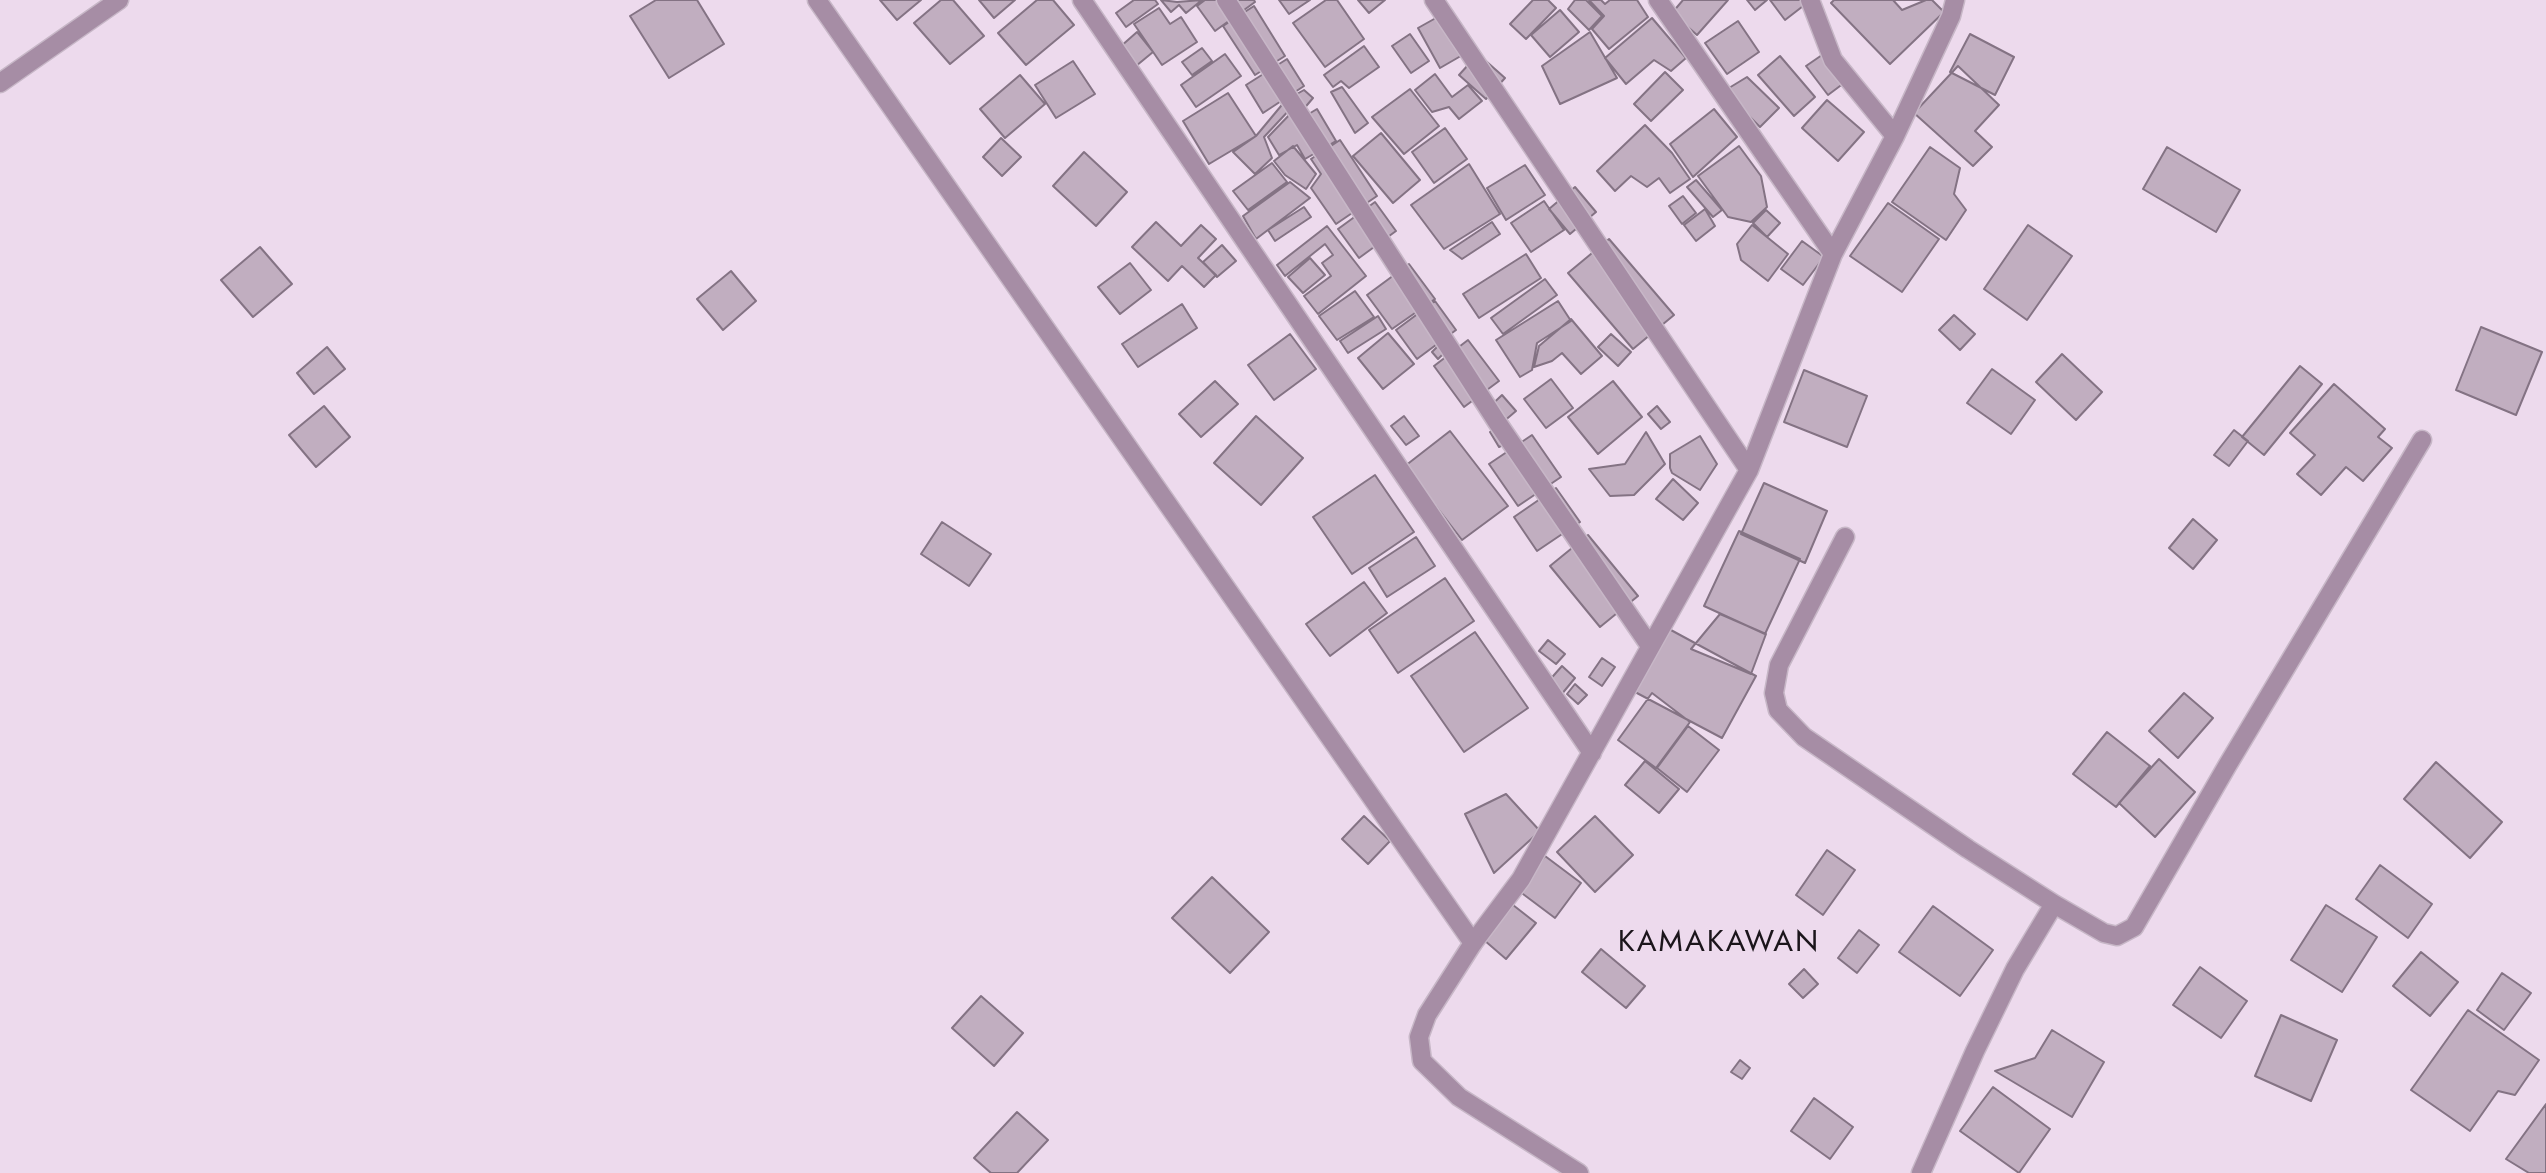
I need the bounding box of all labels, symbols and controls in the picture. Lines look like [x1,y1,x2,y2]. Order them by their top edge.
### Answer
district label: KAMAKAWAN [1619,926,1819,962]

